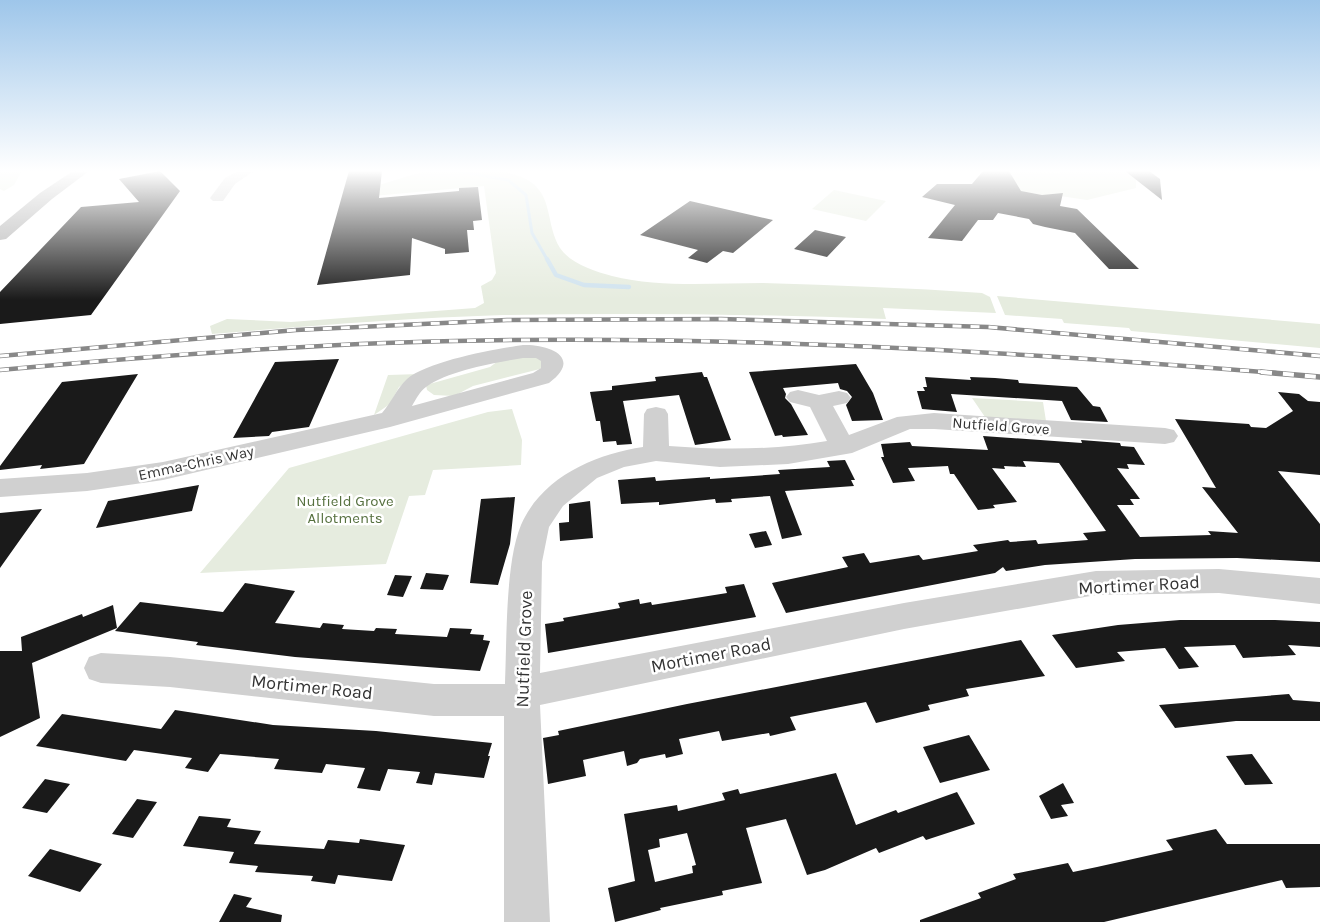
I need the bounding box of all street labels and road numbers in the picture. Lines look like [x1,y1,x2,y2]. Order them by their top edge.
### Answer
street label: Nutfield Grove [952,414,1050,438]
street label: Emma-Chris Way [137,442,255,484]
street label: Mortimer Road [1077,571,1201,599]
street label: Nutfield Grove [511,590,537,708]
street label: Mortimer Road [649,633,773,677]
street label: Mortimer Road [250,670,374,704]

